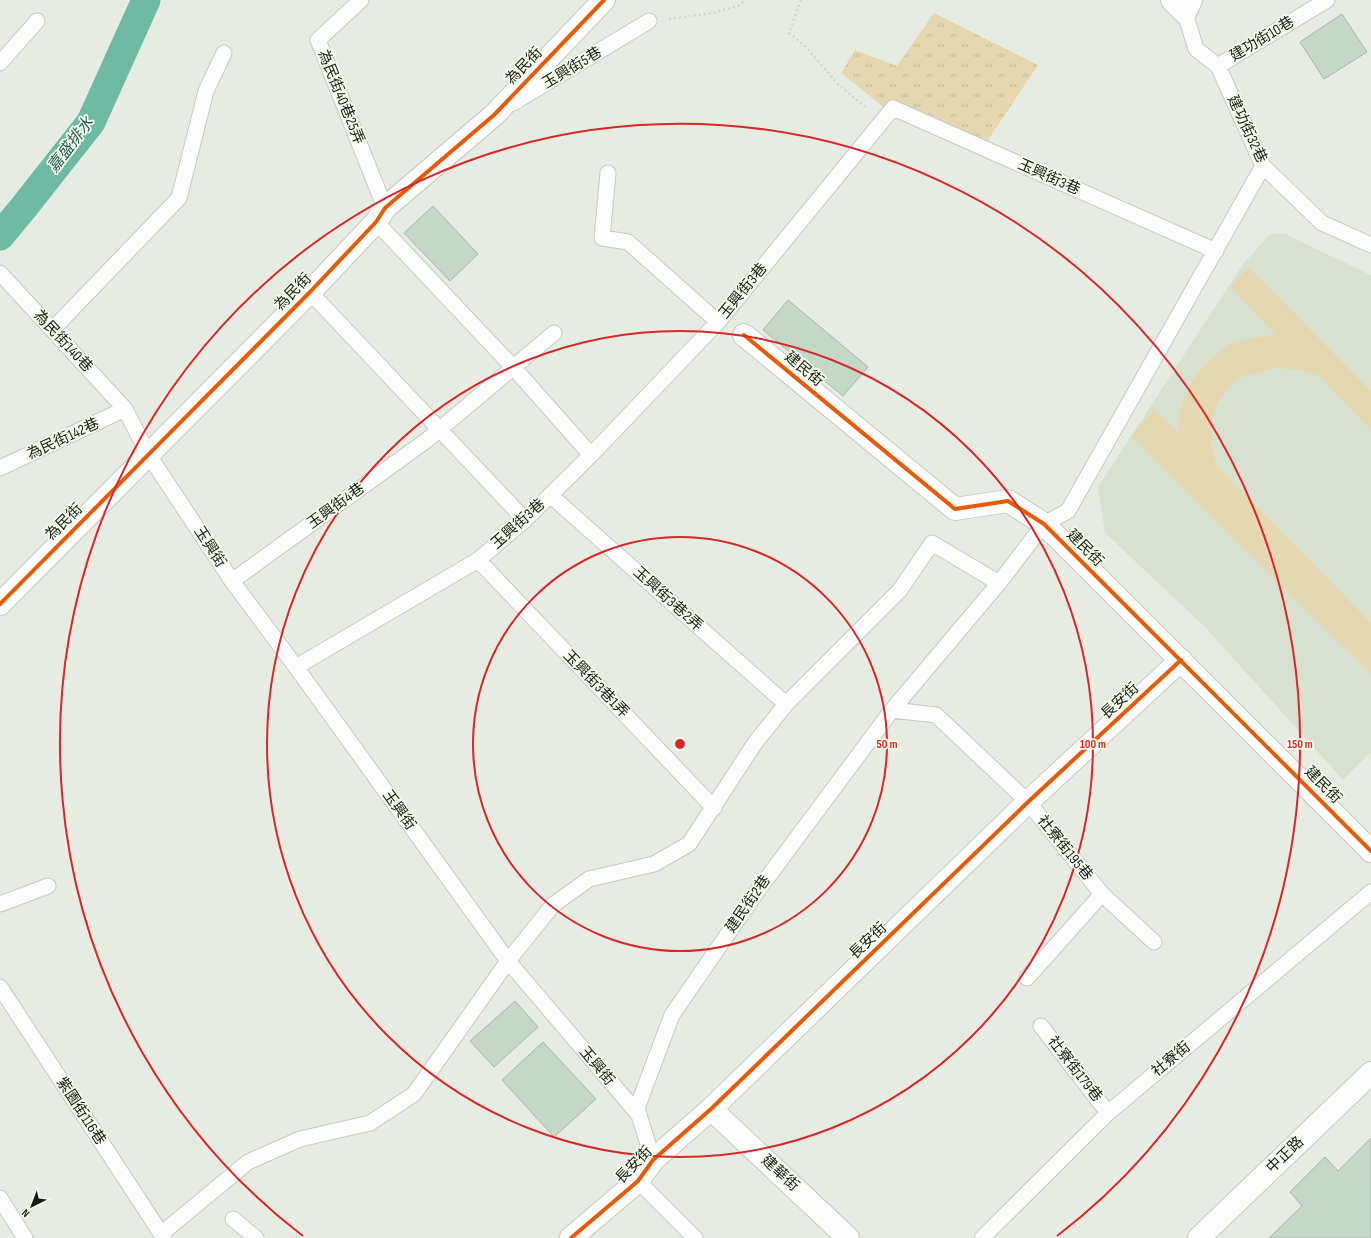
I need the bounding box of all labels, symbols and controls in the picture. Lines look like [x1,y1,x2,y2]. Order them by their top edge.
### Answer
street label: 建功街10巷 [1226,12,1298,66]
street label: 為民街 [502,43,546,89]
street label: 玉興街5巷 [539,43,605,93]
street label: 為民街40巷25弄 [313,47,369,147]
street label: 建功街32巷 [1223,92,1271,166]
water label: 嘉盛排水 [44,113,98,176]
street label: 玉興街3巷 [1015,155,1083,199]
street label: 玉興街3巷 [715,259,771,323]
street label: 為民街 [271,269,315,315]
street label: 為民街140巷 [29,306,97,376]
street label: 建民街 [781,347,827,391]
street label: 為民街142巷 [24,414,102,464]
street label: 玉興街4巷 [304,479,368,533]
street label: 玉興街3巷 [487,495,549,553]
street label: 為民街 [41,499,87,545]
street label: 玉興街 [190,523,230,571]
street label: 建民街 [1062,525,1108,571]
street label: 玉興街3巷2弄 [629,563,707,635]
street label: 玉興街3巷1弄 [559,646,633,722]
street label: 長安街 [1097,679,1143,723]
centre of rings [673,737,687,751]
text: 50 m [877,737,897,752]
text: 100 m [1080,737,1106,752]
text: 150 m [1287,737,1313,752]
street label: 建民街 [1300,762,1346,808]
street label: 玉興街 [378,786,420,834]
street label: 社寮街195巷 [1033,812,1097,884]
street label: 建民街2巷 [721,871,775,937]
street label: 長安街 [845,919,891,963]
street label: 社寮街179巷 [1044,1032,1106,1106]
street label: 社寮街 [1148,1037,1194,1081]
street label: 玉興街 [575,1043,619,1089]
street label: 紫園街116巷 [52,1074,110,1148]
street label: 中正路 [1262,1133,1308,1177]
street label: 長安街 [612,1142,656,1188]
street label: 建華街 [757,1151,803,1195]
north arrow [12,1186,52,1226]
text: N [19,1206,32,1220]

